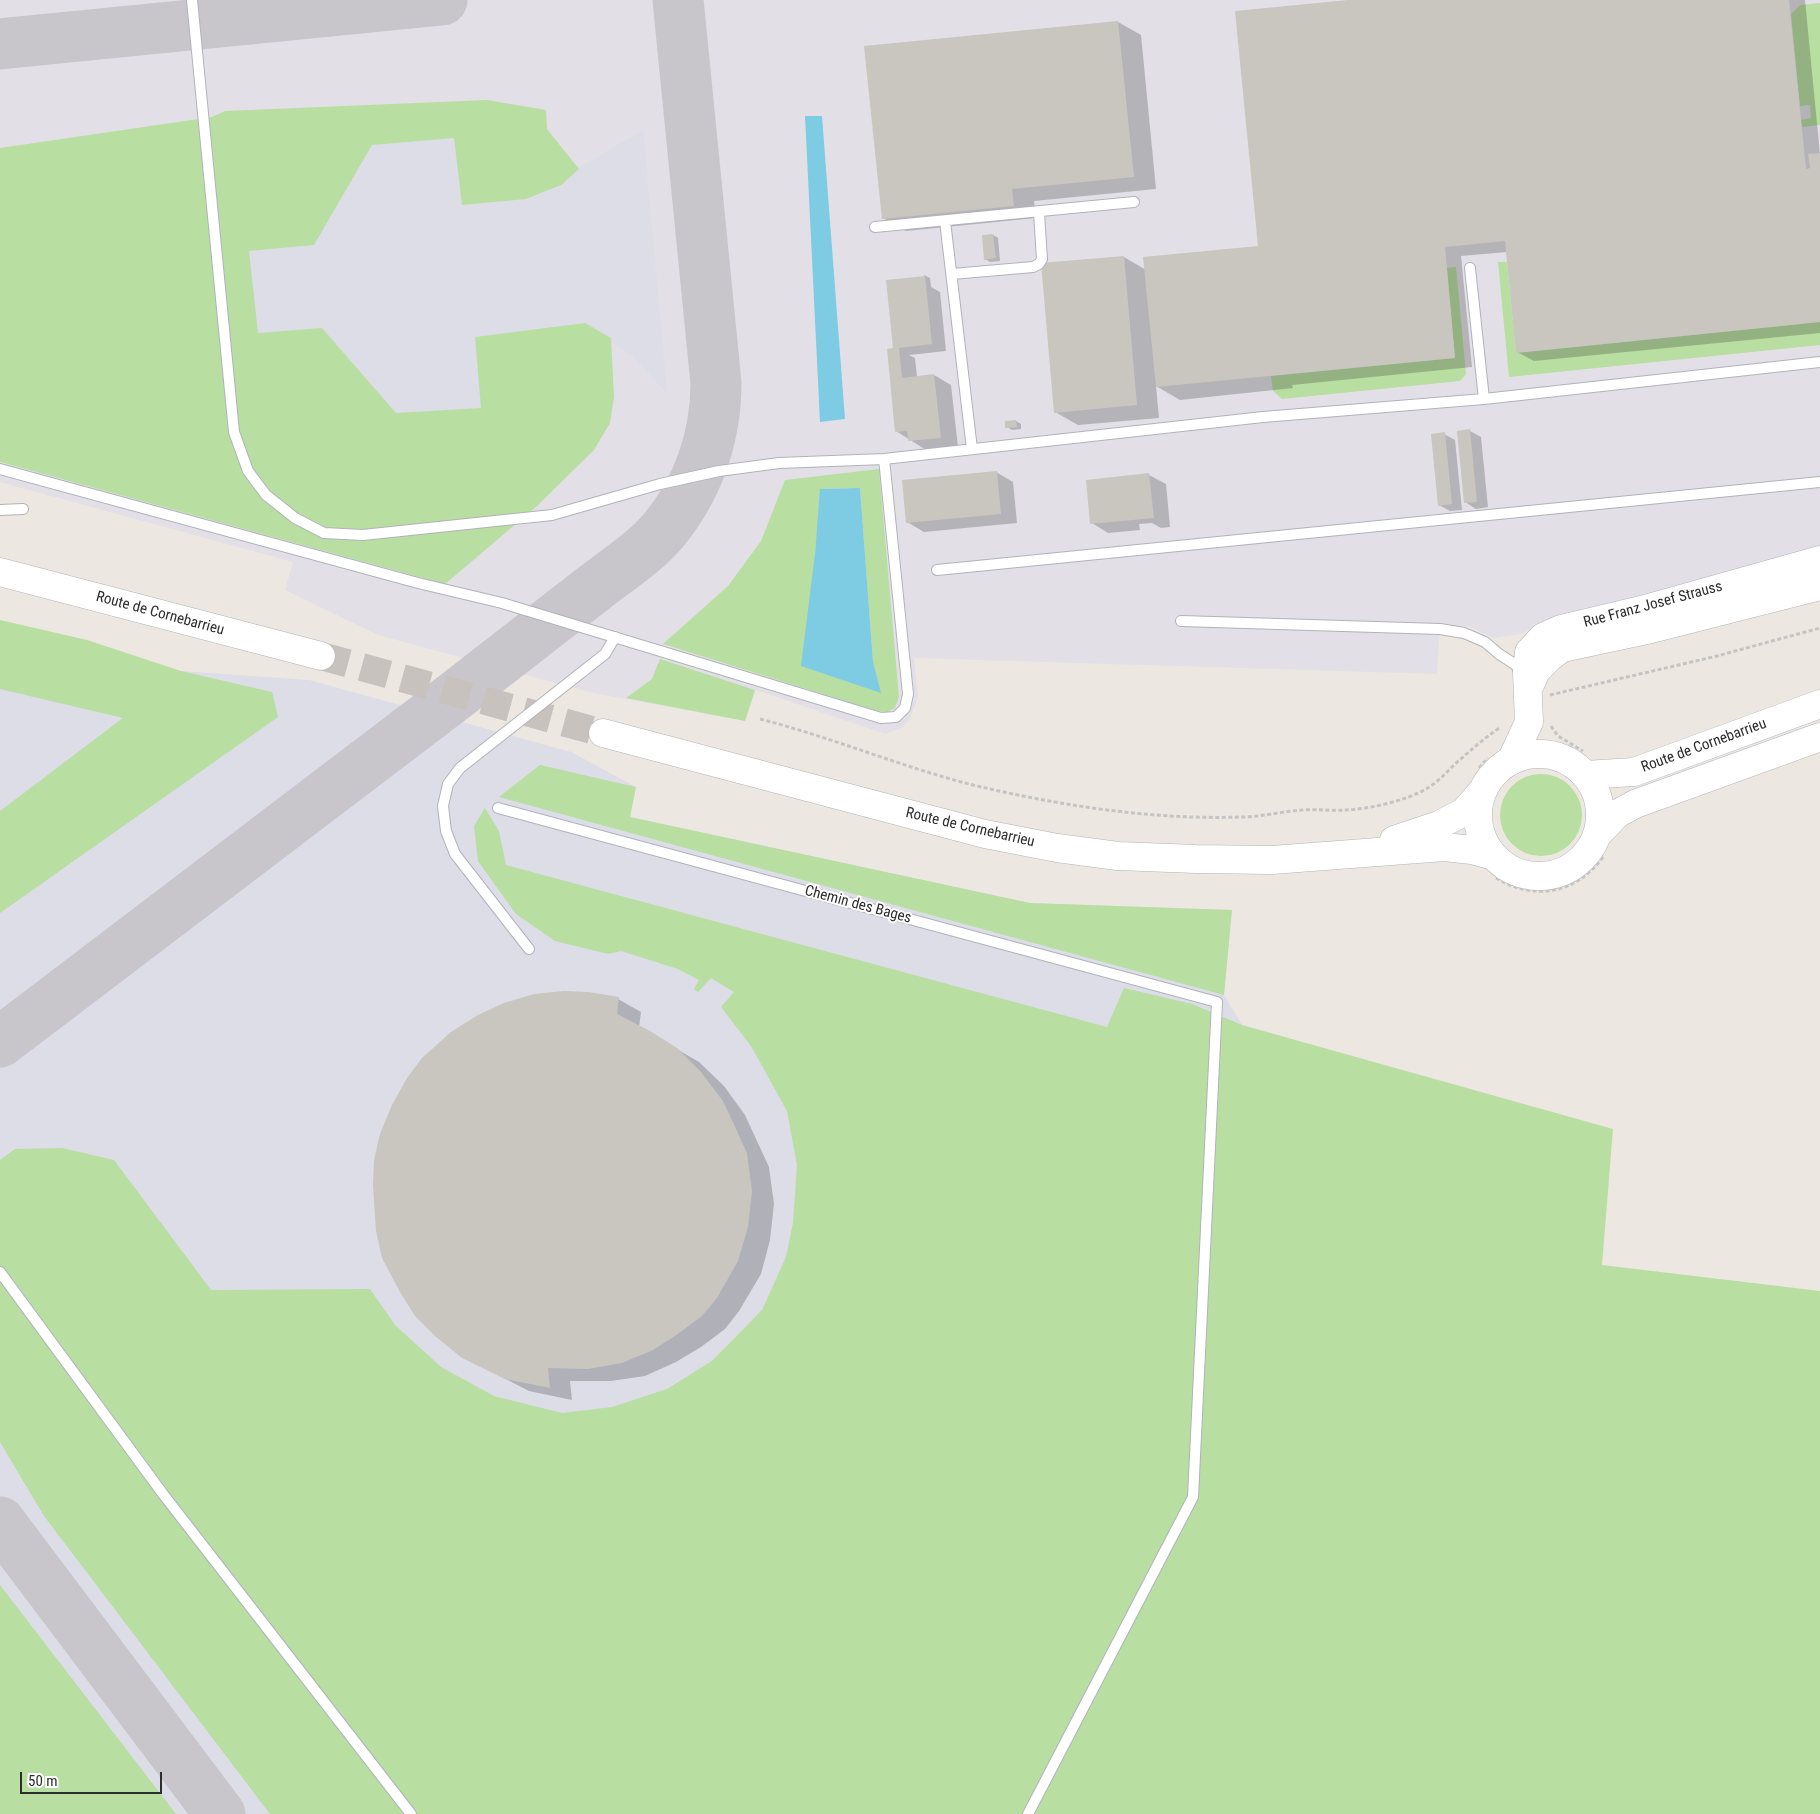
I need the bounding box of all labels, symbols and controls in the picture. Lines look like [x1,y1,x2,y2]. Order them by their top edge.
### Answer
street label: Rue Franz Josef Strauss [1582,578,1724,632]
street label: Route de Cornebarrieu [94,588,226,640]
street label: Route de Cornebarrieu [1639,715,1769,777]
street label: Route de Cornebarrieu [904,804,1036,852]
street label: Chemin des Bages [803,882,913,928]
scale bar [22,1762,165,1794]
text: 50 m [28,1772,58,1790]

